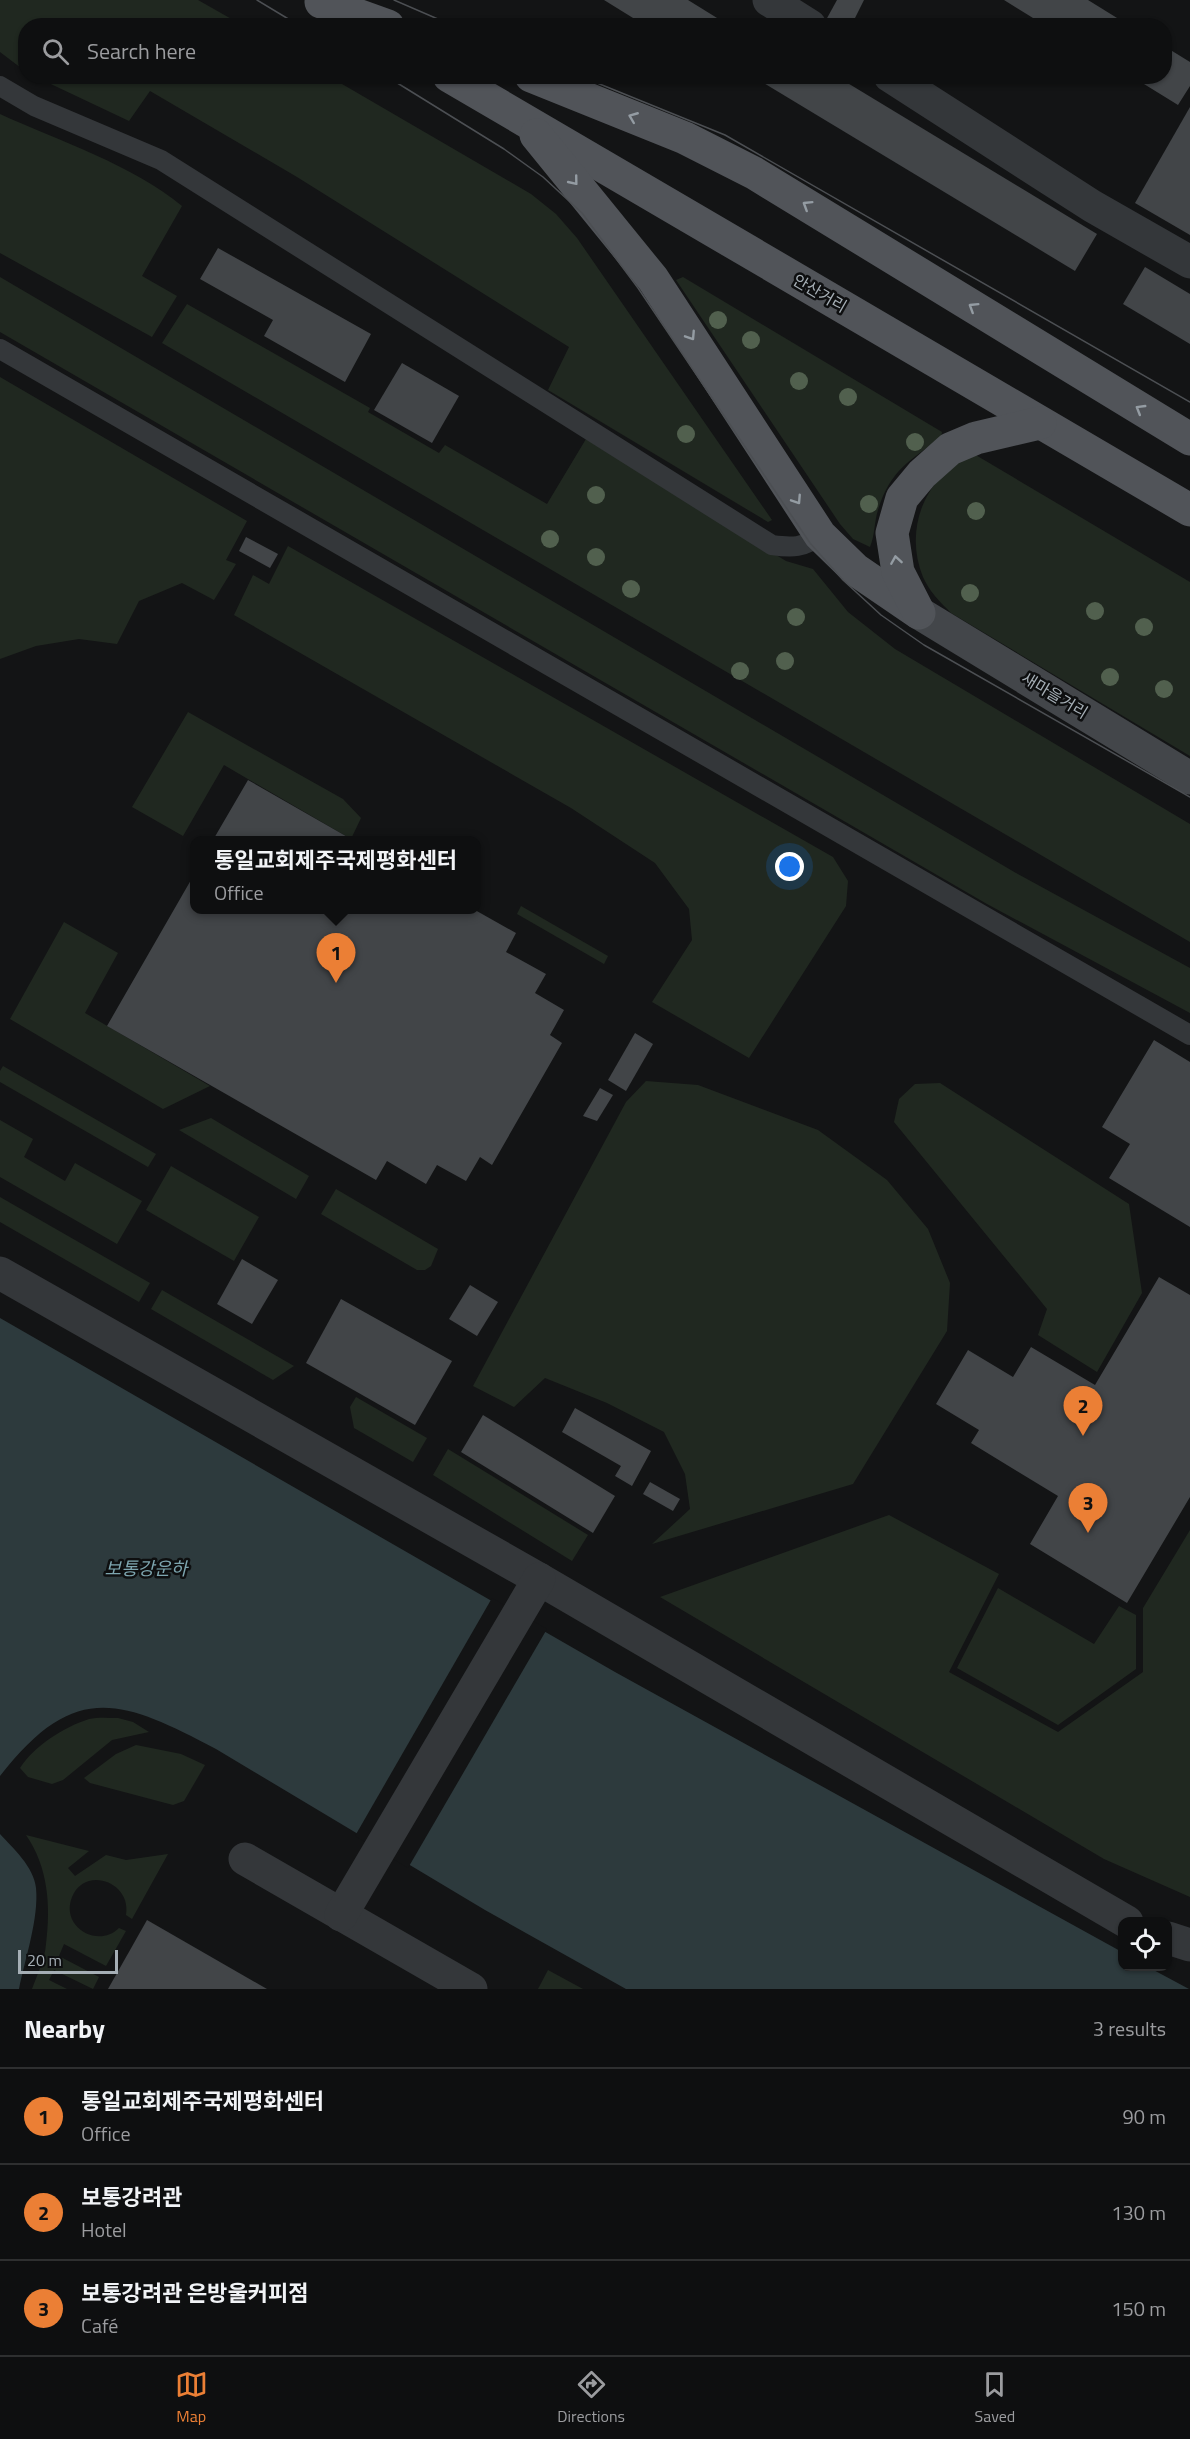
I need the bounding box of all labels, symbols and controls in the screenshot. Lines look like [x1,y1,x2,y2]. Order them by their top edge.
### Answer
search box [18,18,1172,84]
text: Search here [87,34,196,68]
icon: search [39,35,72,68]
one-way arrow [629,112,639,125]
one-way arrow [566,174,577,185]
one-way arrow [803,201,813,213]
street label: 안산거리 [788,268,852,318]
one-way arrow [969,303,979,315]
one-way arrow [684,330,695,341]
one-way arrow [1136,404,1146,416]
one-way arrow [790,494,802,504]
one-way arrow [890,555,902,564]
street label: 새마을거리 [1017,666,1093,724]
popup [190,836,481,914]
text: 통일교회제주국제평화센터 [214,843,457,877]
your location [775,852,804,881]
text: Office [214,877,264,908]
pin: 1 [316,934,356,983]
pin: 2 [1064,1386,1102,1436]
pin: 3 [1068,1484,1108,1533]
water label: 보통강운하 [105,1555,190,1582]
map controls [1118,1917,1172,1971]
button: locate [1118,1917,1172,1971]
scale bar [18,1947,118,1974]
text: 20 m [27,1948,62,1972]
text: Nearby [24,2009,105,2048]
text: 3 results [1093,2013,1166,2044]
text: 통일교회제주국제평화센터 [81,2084,324,2118]
text: 1 [38,2101,49,2132]
text: 90 m [1122,2101,1166,2132]
text: Office [81,2118,131,2149]
text: 보통강려관 [81,2180,182,2214]
text: 2 [38,2197,49,2228]
text: 130 m [1111,2197,1166,2228]
text: Hotel [81,2214,127,2245]
text: 보통강려관 은방울커피점 [81,2276,308,2310]
text: 3 [38,2293,49,2324]
text: 150 m [1111,2293,1166,2324]
text: Café [81,2310,118,2341]
tab: Map [175,2368,208,2428]
tab: Directions [557,2368,625,2428]
tab: Saved [975,2368,1015,2428]

